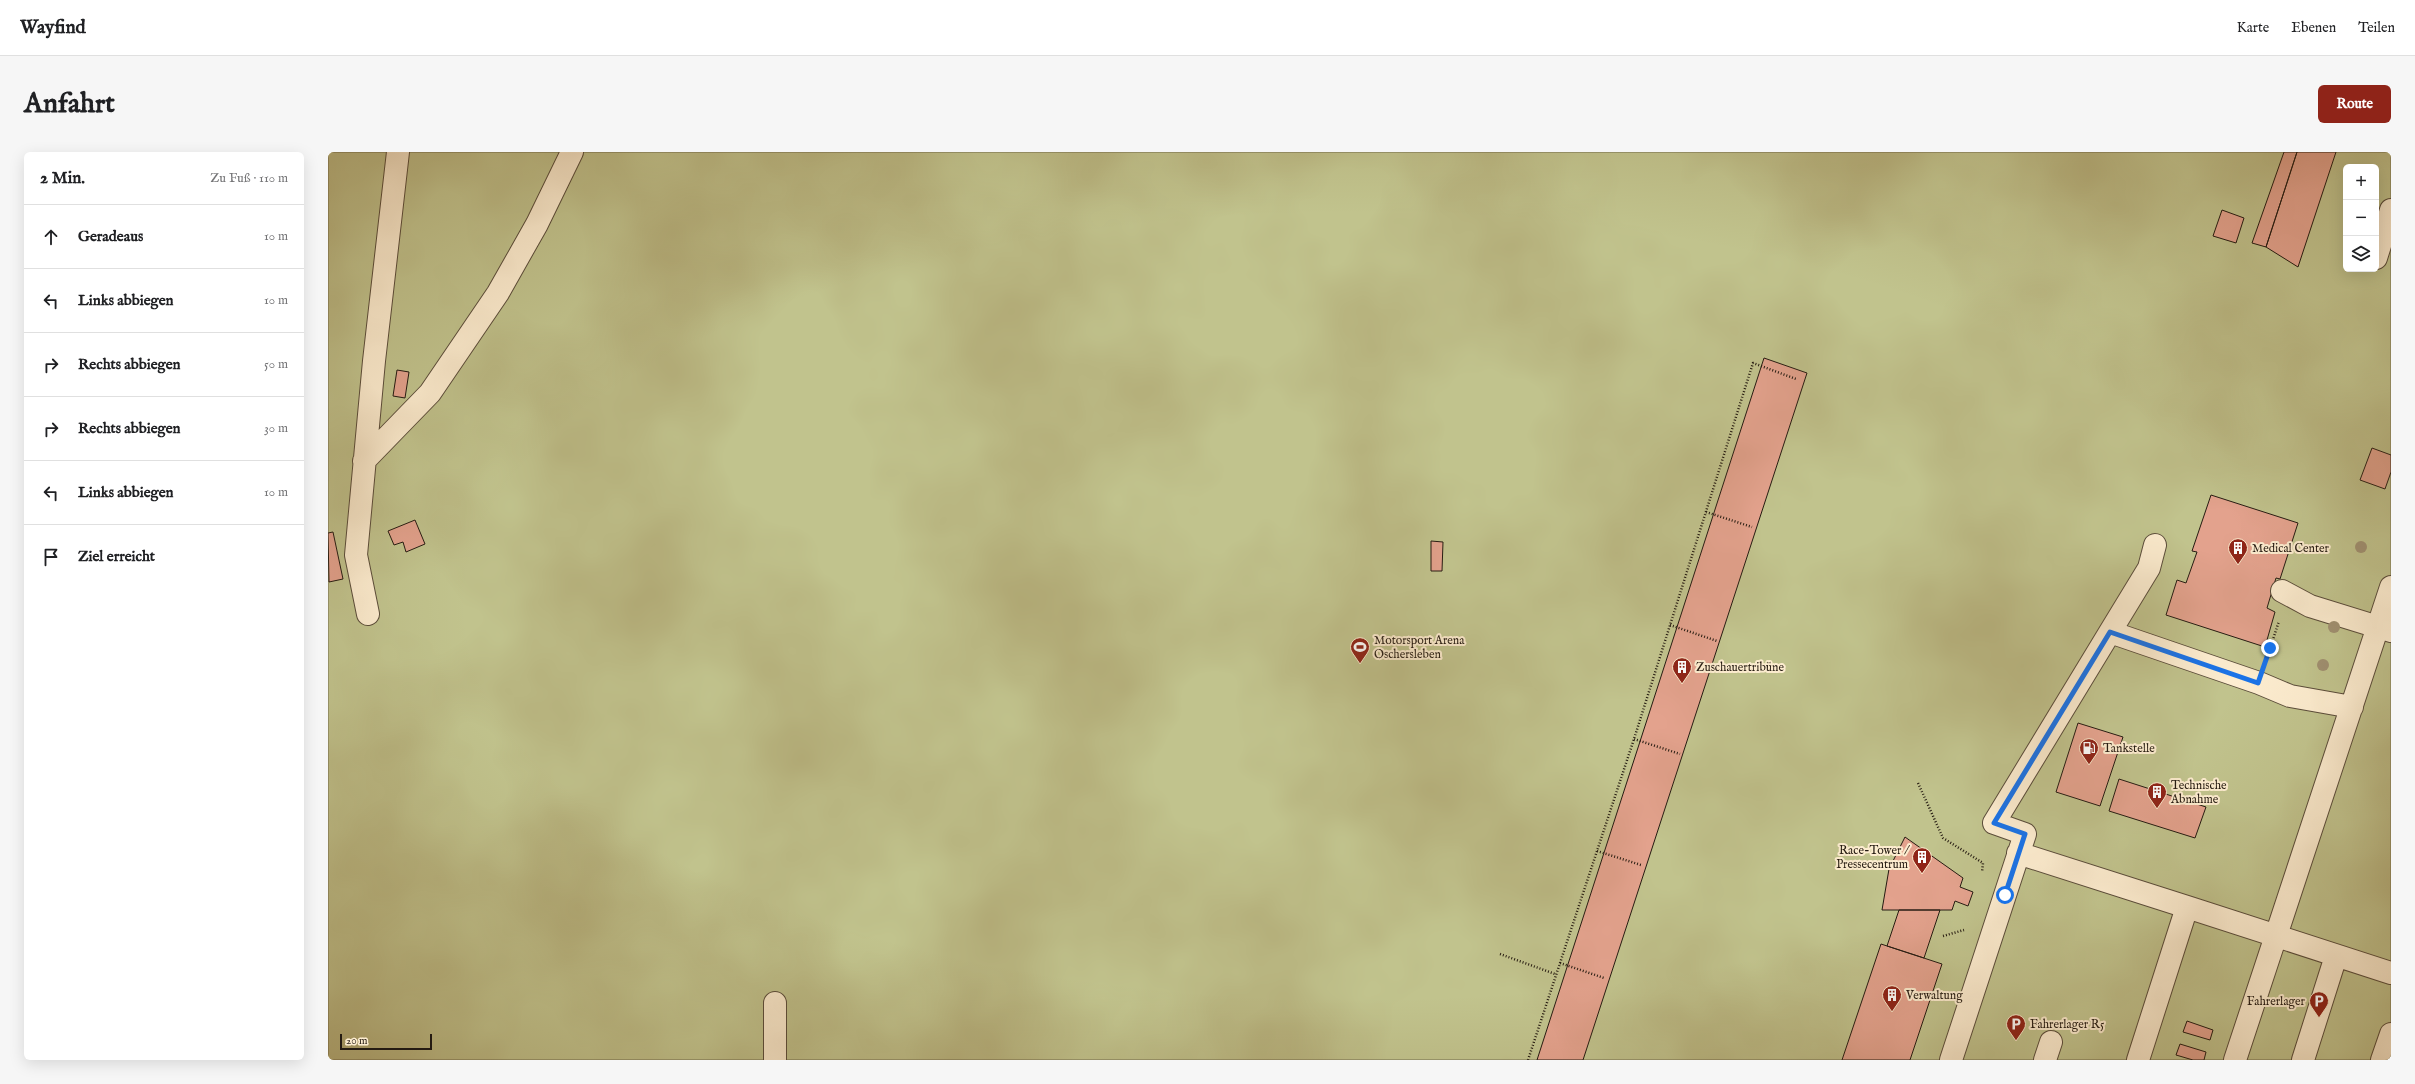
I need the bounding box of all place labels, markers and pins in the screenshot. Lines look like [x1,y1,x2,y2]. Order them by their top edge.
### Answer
building icon: Medical Center [2227,537,2249,565]
place label: Medical Center [2252,541,2330,556]
place label: Motorsport Arena Oschersleben [1374,633,1465,662]
sports icon: Motorsport Arena Oschersleben [1349,636,1371,664]
building icon: Zuschauertribüne [1671,656,1693,684]
place label: Zuschauertribüne [1696,660,1784,675]
fuel station icon: Tankstelle [2078,737,2100,765]
place label: Tankstelle [2103,741,2155,756]
place label: Technische Abnahme [2170,778,2227,807]
building icon: Technische Abnahme [2146,781,2168,809]
place label: Race-Tower / Pressecentrum [1836,843,1910,872]
building icon: Race-Tower / Pressecentrum [1911,846,1933,874]
building icon: Verwaltung [1881,984,1903,1012]
place label: Verwaltung [1905,988,1963,1003]
parking icon: Fahrerlager [2308,990,2330,1018]
place label: Fahrerlager [2247,994,2306,1009]
parking icon: Fahrerlager R5 [2005,1013,2027,1041]
place label: Fahrerlager R5 [2030,1017,2105,1032]

